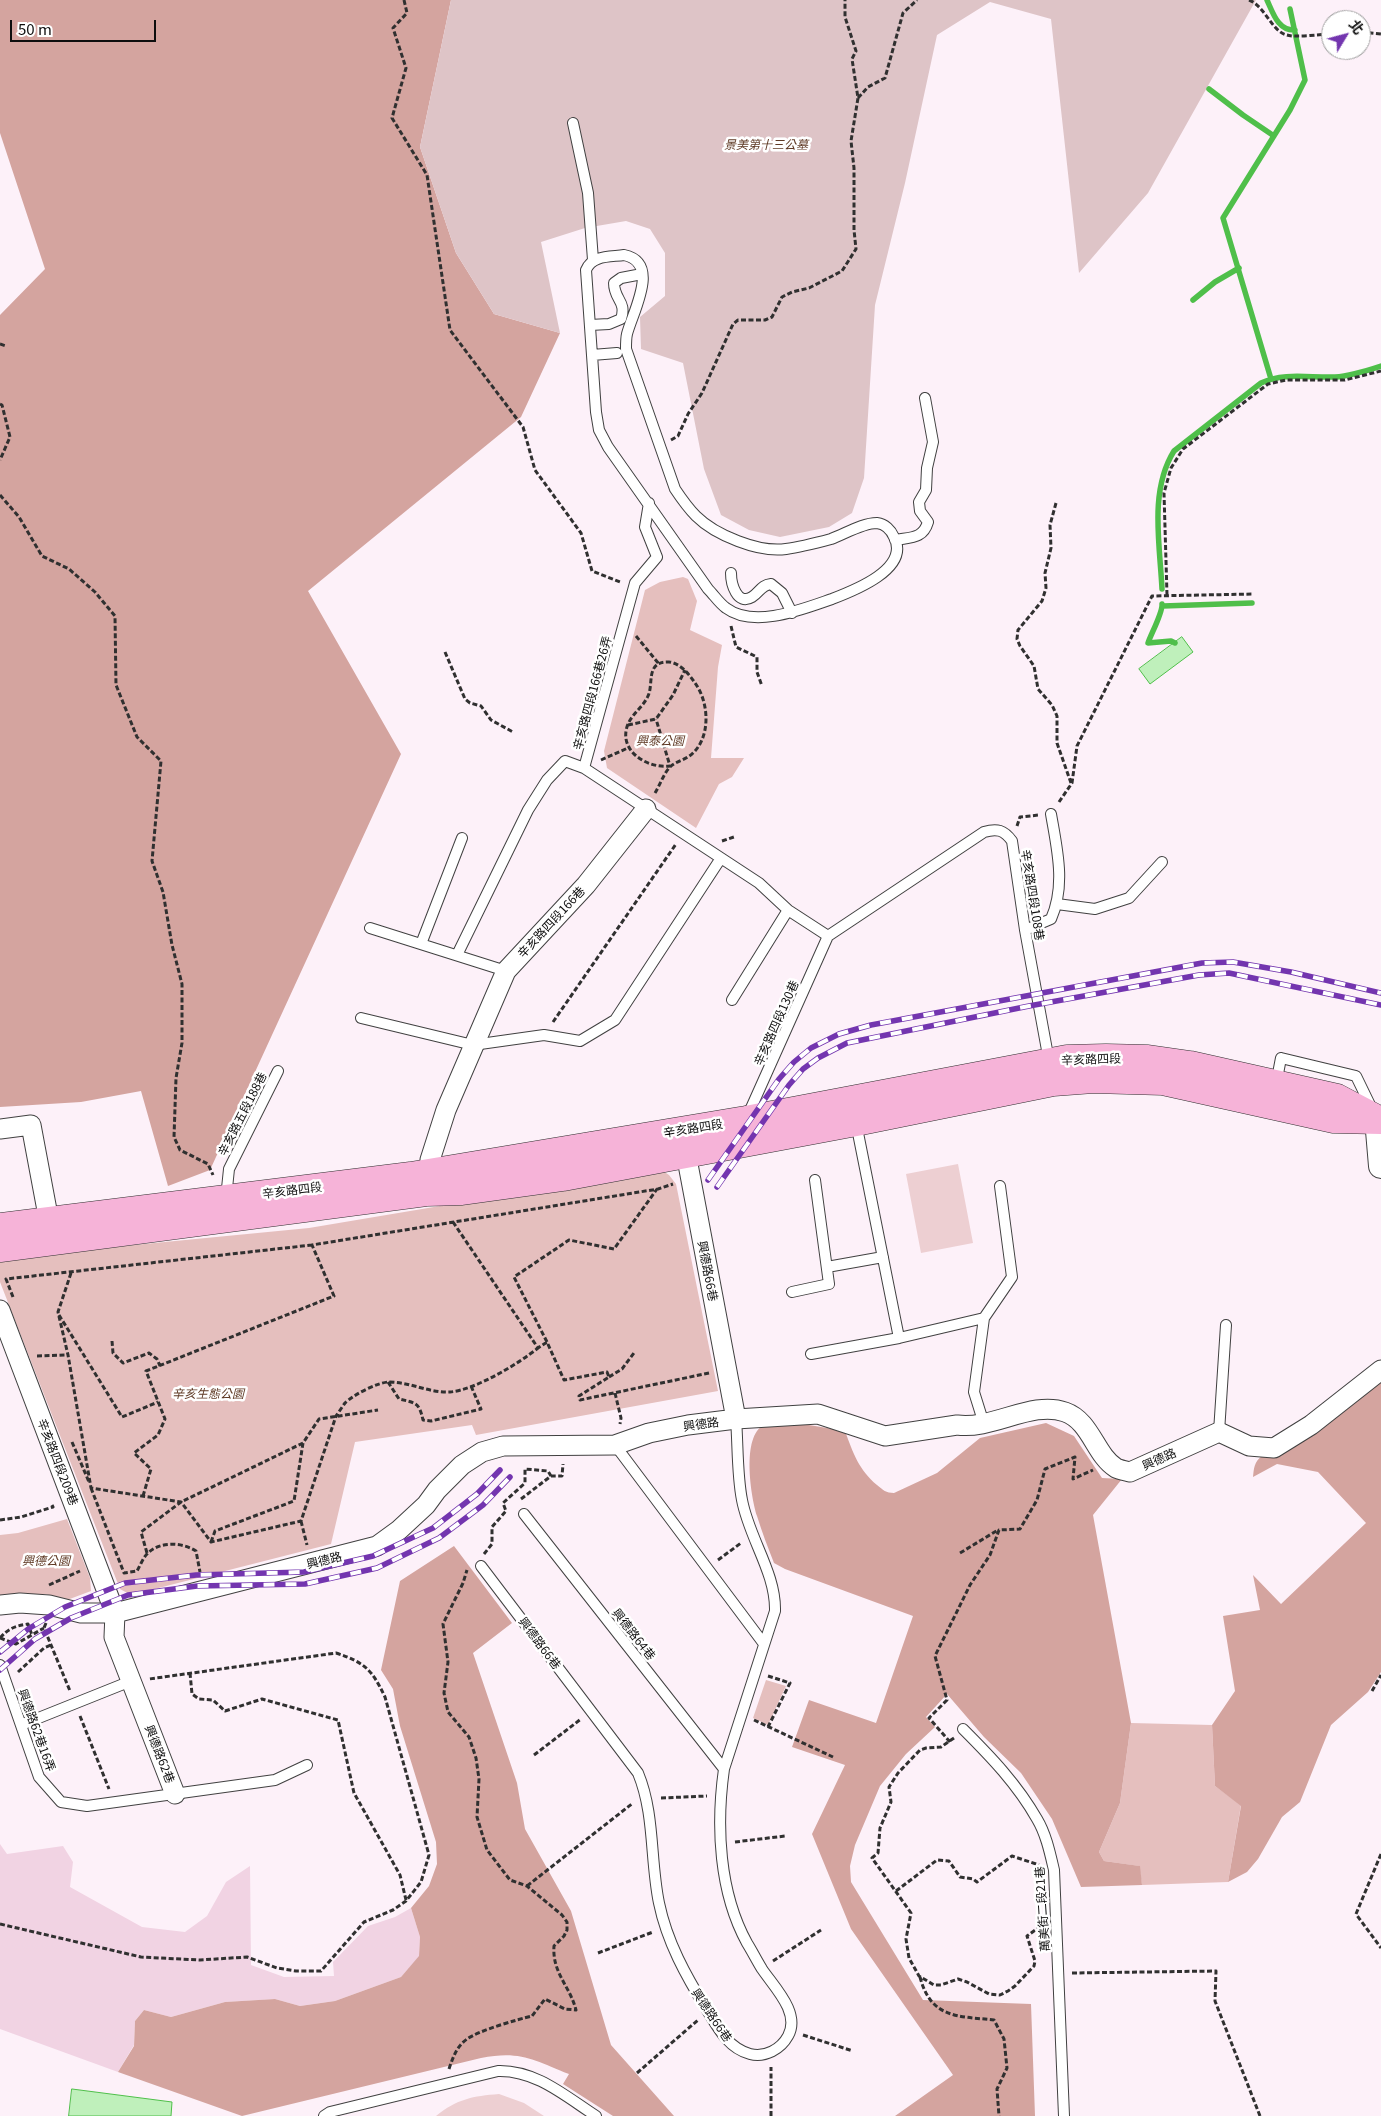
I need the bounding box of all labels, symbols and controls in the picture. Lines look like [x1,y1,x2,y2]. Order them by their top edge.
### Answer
scale bar [12,10,159,42]
north arrow [1321,10,1371,60]
text: 北 [1345,15,1369,38]
text: 50 m [18,18,52,39]
park label: 景美第十三公墓 [724,137,808,151]
street label: 辛亥路四段166巷26弄 [570,634,614,752]
park label: 興泰公園 [636,733,684,747]
street label: 辛亥路四段108巷 [1019,848,1047,942]
street label: 辛亥路四段166巷 [514,883,588,961]
street label: 辛亥路四段130巷 [751,978,801,1068]
street label: 辛亥路四段 [1061,1051,1121,1067]
street label: 辛亥路五段188巷 [215,1070,269,1158]
street label: 辛亥路四段 [662,1116,724,1140]
street label: 辛亥路四段 [261,1179,323,1201]
street label: 興德路66巷 [695,1240,721,1302]
park label: 辛亥生態公園 [172,1386,244,1400]
street label: 興德路 [682,1414,720,1434]
street label: 辛亥路四段209巷 [35,1416,81,1508]
street label: 興德路 [1140,1445,1178,1473]
street label: 興德路 [305,1549,343,1571]
park label: 興德公園 [22,1553,70,1567]
street label: 興德路64巷 [609,1605,659,1663]
street label: 興德路66巷 [516,1614,564,1672]
street label: 興德路62巷16弄 [15,1687,59,1773]
street label: 興德路62巷 [142,1723,178,1785]
street label: 萬美街二段21巷 [1032,1866,1052,1952]
street label: 興德路66巷 [689,1986,735,2044]

